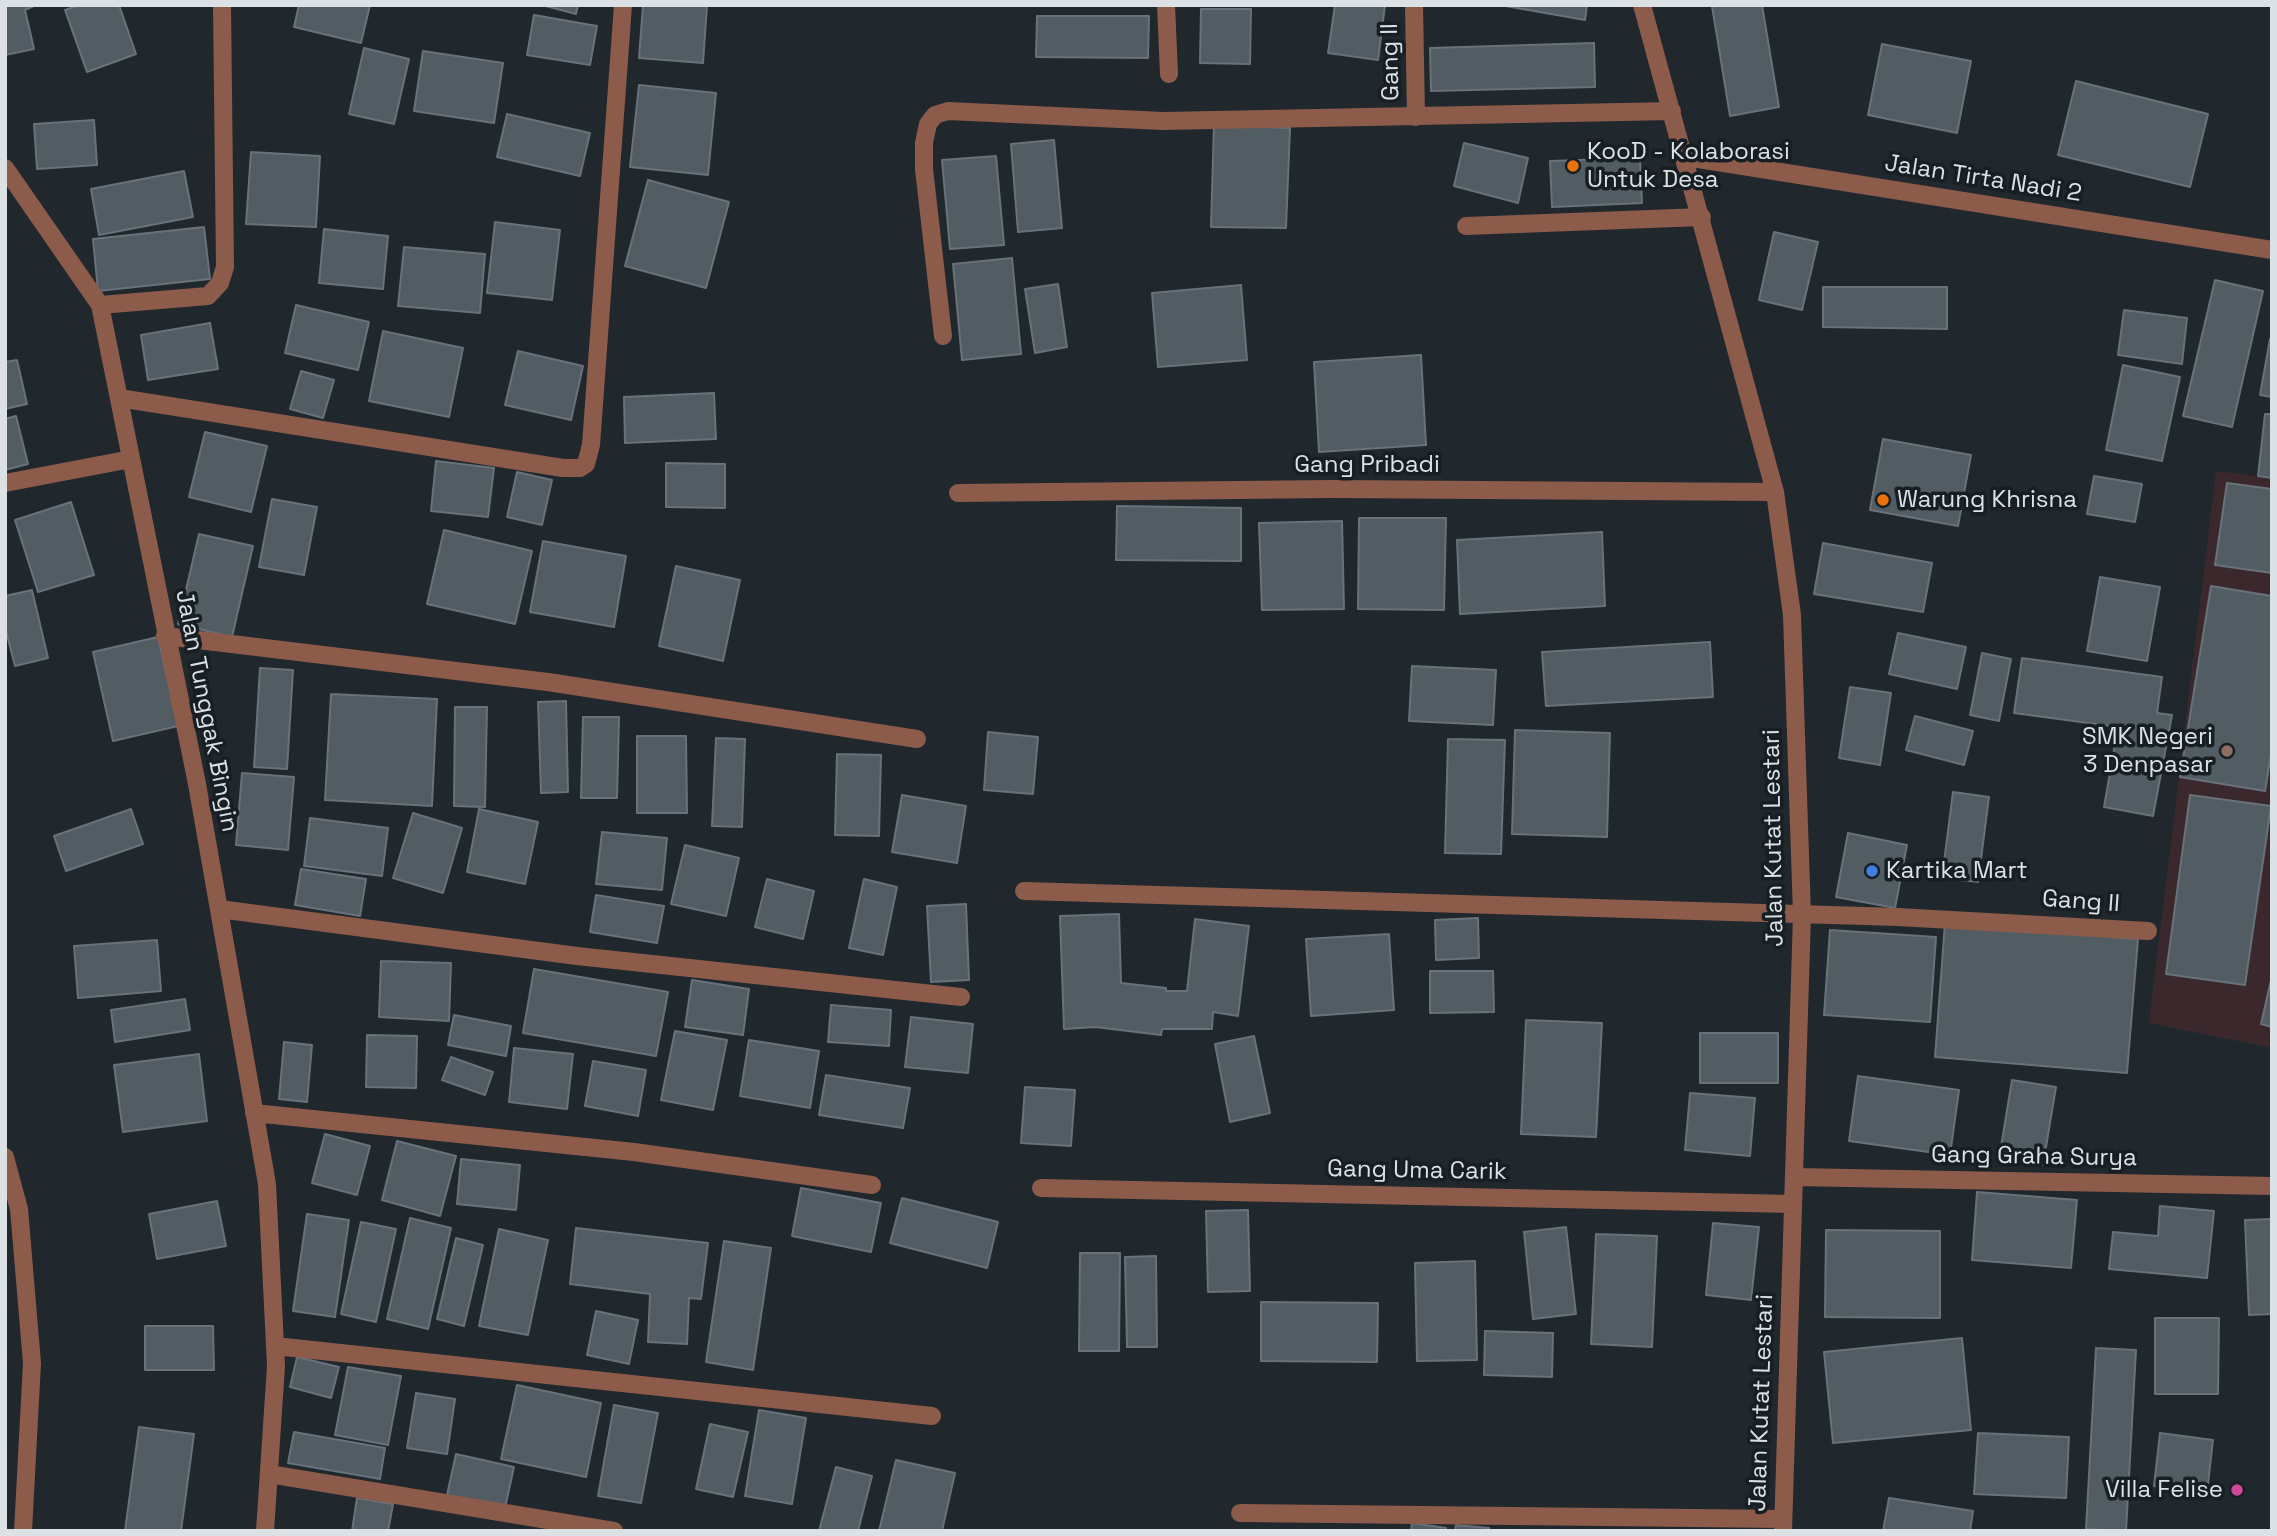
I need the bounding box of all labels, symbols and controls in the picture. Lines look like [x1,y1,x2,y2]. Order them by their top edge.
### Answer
street label: Gang II [1376,23,1406,101]
place label: KooD - Kolaborasi Untuk Desa [1587,138,1790,194]
street label: Jalan Tirta Nadi 2 [1882,149,2084,209]
marker: KooD - Kolaborasi Untuk Desa [1565,158,1581,174]
street label: Gang Pribadi [1294,451,1440,479]
place label: Warung Khrisna [1897,486,2077,514]
marker: Warung Khrisna [1875,492,1891,508]
street label: Jalan Tunggak Bingin [168,588,244,834]
place label: SMK Negeri 3 Denpasar [2082,723,2213,779]
street label: Jalan Kutat Lestari [1758,729,1790,947]
marker: SMK Negeri 3 Denpasar [2219,743,2235,759]
place label: Kartika Mart [1886,857,2028,885]
marker: Kartika Mart [1864,863,1880,879]
street label: Gang II [2041,885,2121,919]
street label: Gang Graha Surya [1931,1141,2137,1173]
street label: Gang Uma Carik [1327,1155,1507,1187]
street label: Jalan Kutat Lestari [1744,1294,1780,1512]
place label: Villa Felise [2105,1476,2223,1504]
marker: Villa Felise [2229,1482,2245,1498]

